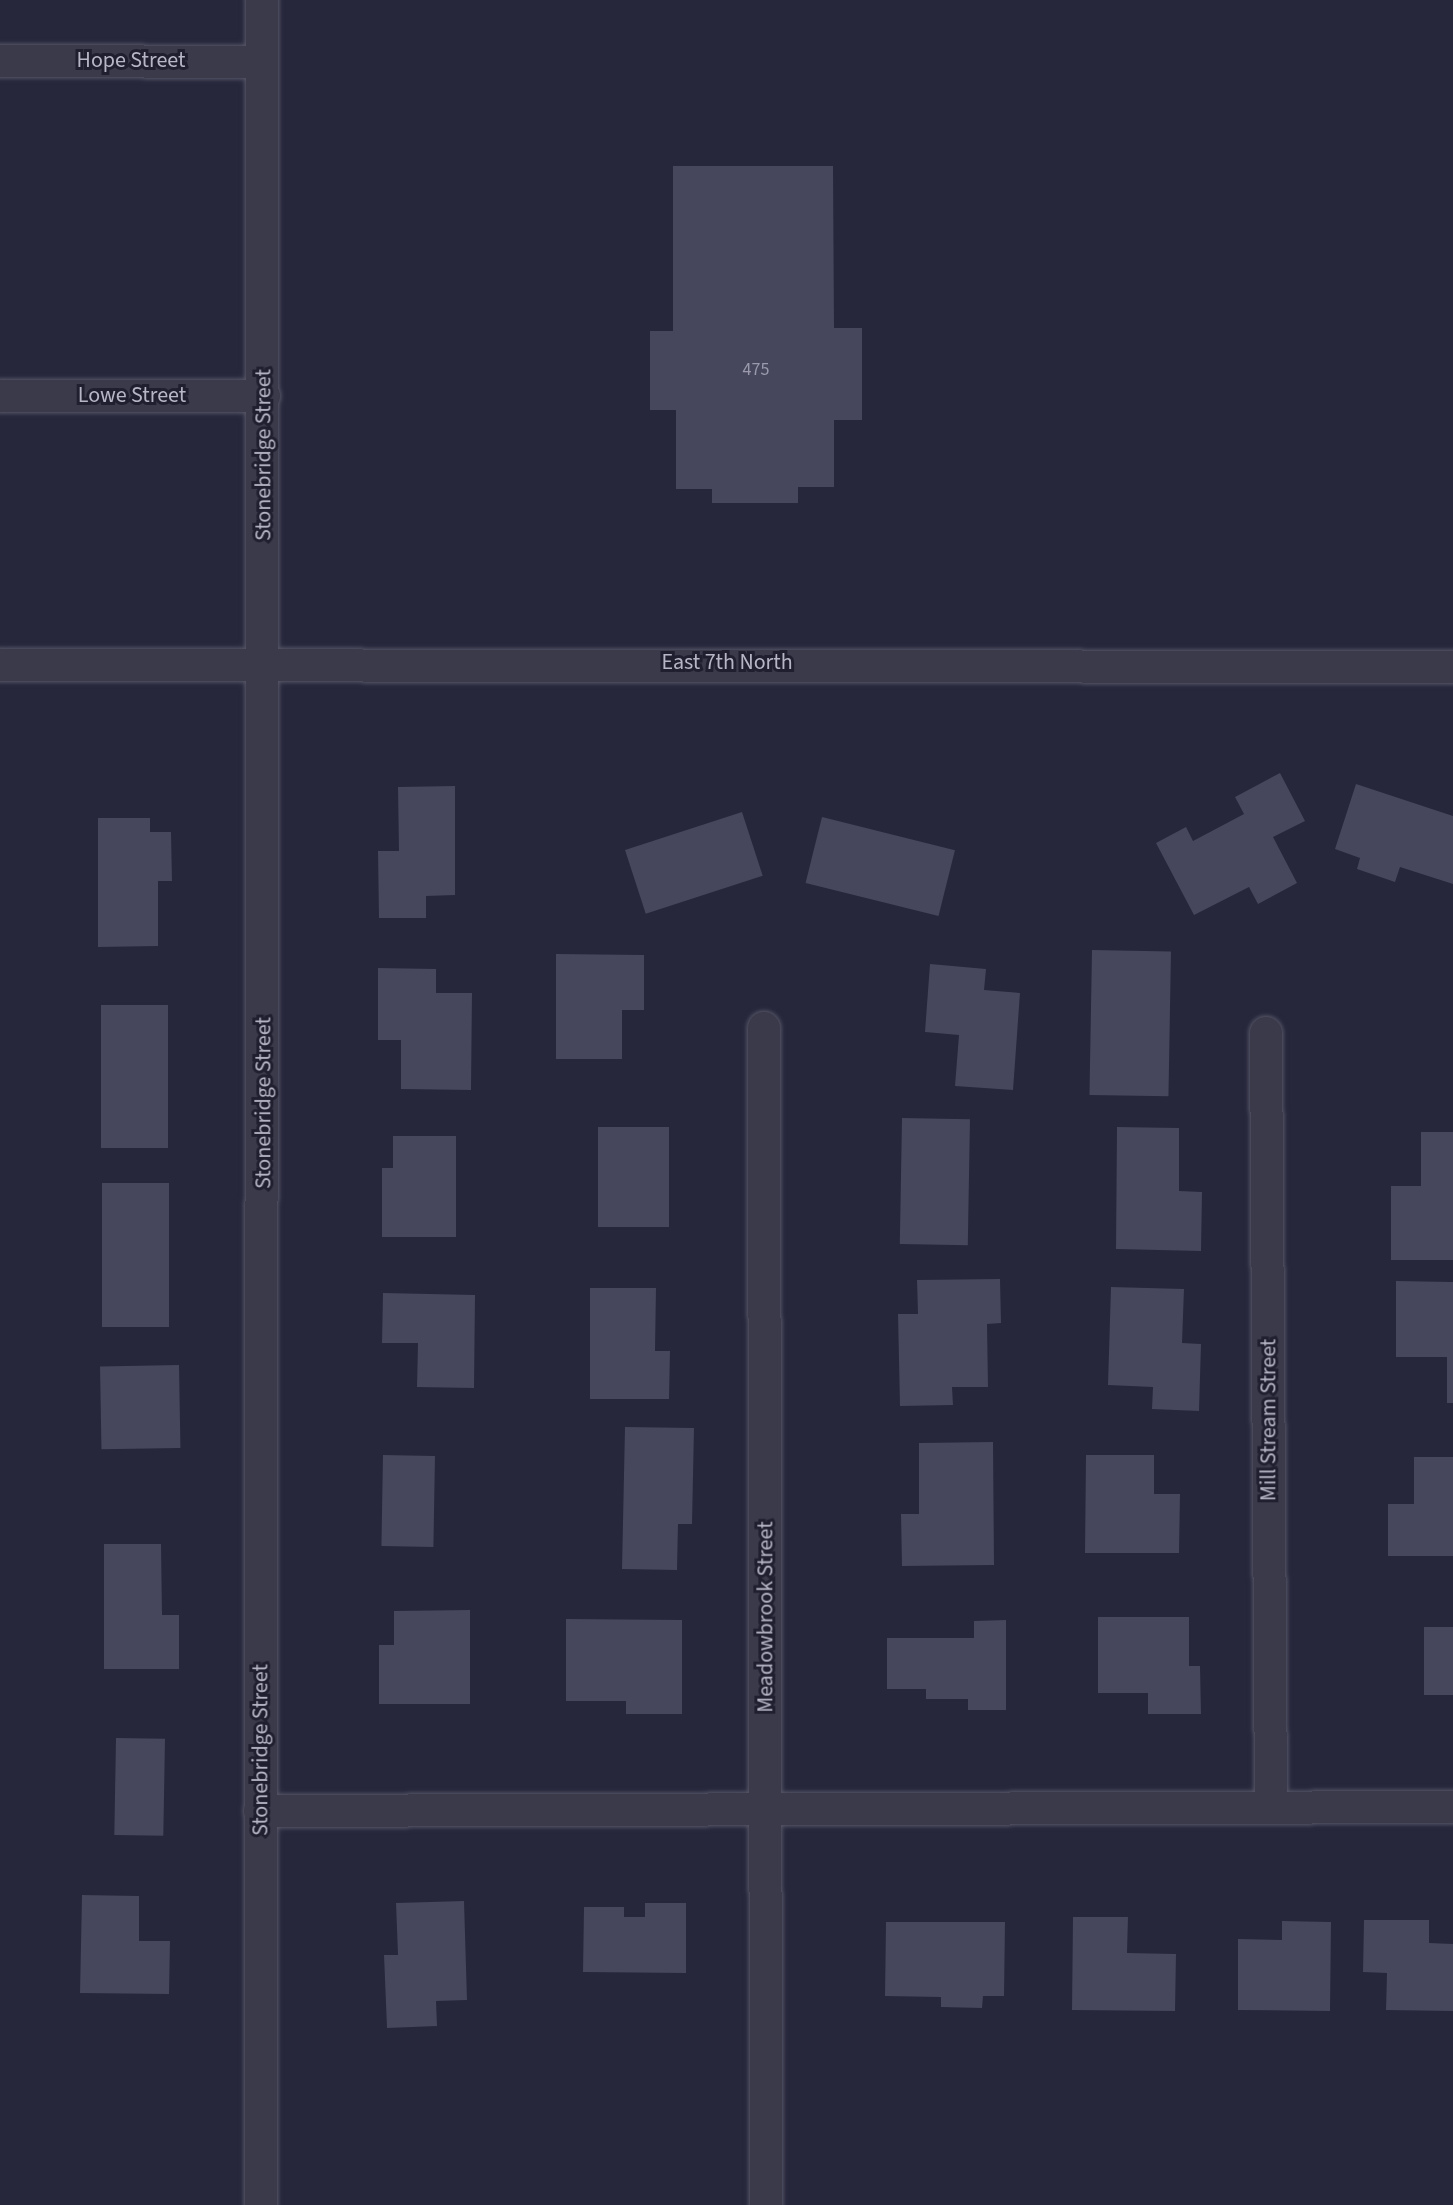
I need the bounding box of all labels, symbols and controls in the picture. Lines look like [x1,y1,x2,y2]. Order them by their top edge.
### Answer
street label: Hope Street [77,48,185,74]
house number: 475 [743,359,769,381]
street label: Stonebridge Street [251,369,277,541]
street label: Lowe Street [78,383,186,409]
street label: East 7th North [661,650,793,676]
street label: Stonebridge Street [251,1017,277,1189]
street label: Mill Stream Street [1256,1339,1282,1501]
street label: Meadowbrook Street [753,1521,779,1713]
street label: Stonebridge Street [248,1664,274,1836]

